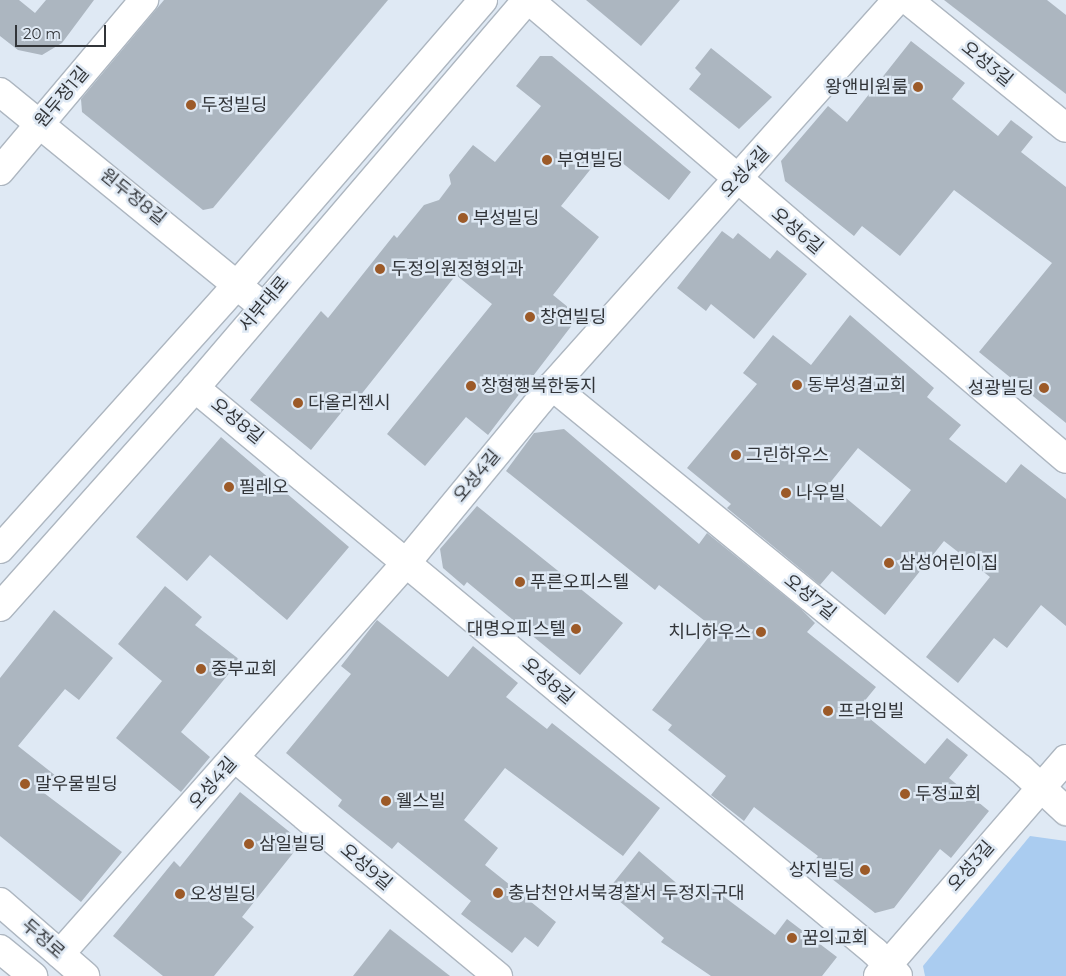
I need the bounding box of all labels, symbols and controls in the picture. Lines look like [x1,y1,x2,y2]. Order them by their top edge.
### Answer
scale bar [18,15,109,47]
text: 20 m [23,24,61,43]
street label: 오성3길 [957,37,1017,91]
street label: 원두정1길 [30,62,94,132]
place label: 왕앤비원룸 [825,76,908,98]
marker: 왕앤비원룸 [912,81,924,93]
place label: 두정빌딩 [201,94,267,116]
marker: 두정빌딩 [185,99,197,111]
street label: 오성4길 [716,142,774,202]
place label: 부연빌딩 [557,149,623,171]
marker: 부연빌딩 [541,154,553,166]
street label: 원두정8길 [96,164,170,230]
street label: 오성6길 [767,203,827,259]
place label: 부성빌딩 [473,207,539,229]
marker: 부성빌딩 [457,212,469,224]
place label: 두정의원정형외과 [391,258,523,280]
marker: 두정의원정형외과 [373,262,387,276]
street label: 서부대로 [234,272,294,336]
place label: 창연빌딩 [540,306,606,328]
marker: 창연빌딩 [524,311,536,323]
place label: 동부성결교회 [807,374,906,396]
place label: 창형행복한둥지 [481,375,597,397]
place label: 성광빌딩 [968,377,1034,399]
marker: 동부성결교회 [791,379,803,391]
marker: 창형행복한둥지 [465,380,477,392]
marker: 성광빌딩 [1038,382,1050,394]
place label: 다올리젠시 [308,392,391,414]
street label: 오성8길 [206,393,268,449]
marker: 다올리젠시 [292,397,304,409]
place label: 그린하우스 [746,444,829,466]
street label: 오성4길 [449,445,505,507]
marker: 그린하우스 [730,449,742,461]
place label: 필레오 [239,476,289,498]
marker: 필레오 [223,481,235,493]
place label: 나우빌 [796,482,846,504]
marker: 나우빌 [780,487,792,499]
place label: 삼성어린이집 [899,552,998,574]
marker: 삼성어린이집 [883,557,895,569]
street label: 오성7길 [780,570,840,624]
place label: 푸른오피스텔 [530,571,629,593]
marker: 푸른오피스텔 [514,576,526,588]
place label: 대명오피스텔 [467,618,566,640]
place label: 치니하우스 [668,621,751,643]
marker: 대명오피스텔 [570,623,582,635]
marker: 치니하우스 [755,626,767,638]
street label: 오성8길 [518,653,578,709]
place label: 중부교회 [211,658,277,680]
marker: 중부교회 [195,663,207,675]
place label: 프라임빌 [838,700,904,722]
marker: 프라임빌 [822,705,834,717]
street label: 오성4길 [185,753,241,813]
place label: 말우물빌딩 [35,773,118,795]
marker: 말우물빌딩 [19,778,31,790]
place label: 두정교회 [915,783,981,805]
marker: 두정교회 [899,788,911,800]
place label: 웰스빌 [396,790,446,812]
marker: 웰스빌 [380,795,392,807]
place label: 삼일빌딩 [259,833,325,855]
street label: 오성3길 [943,836,999,896]
marker: 삼일빌딩 [243,838,255,850]
street label: 오성9길 [336,839,396,895]
place label: 상지빌딩 [789,859,855,881]
marker: 상지빌딩 [859,864,871,876]
place label: 충남천안서북경찰서 두정지구대 [508,882,745,904]
place label: 오성빌딩 [190,883,256,905]
marker: 충남천안서북경찰서 두정지구대 [492,887,504,899]
marker: 오성빌딩 [174,888,186,900]
street label: 두정로 [17,915,69,963]
place label: 꿈의교회 [802,927,868,949]
marker: 꿈의교회 [786,932,798,944]

